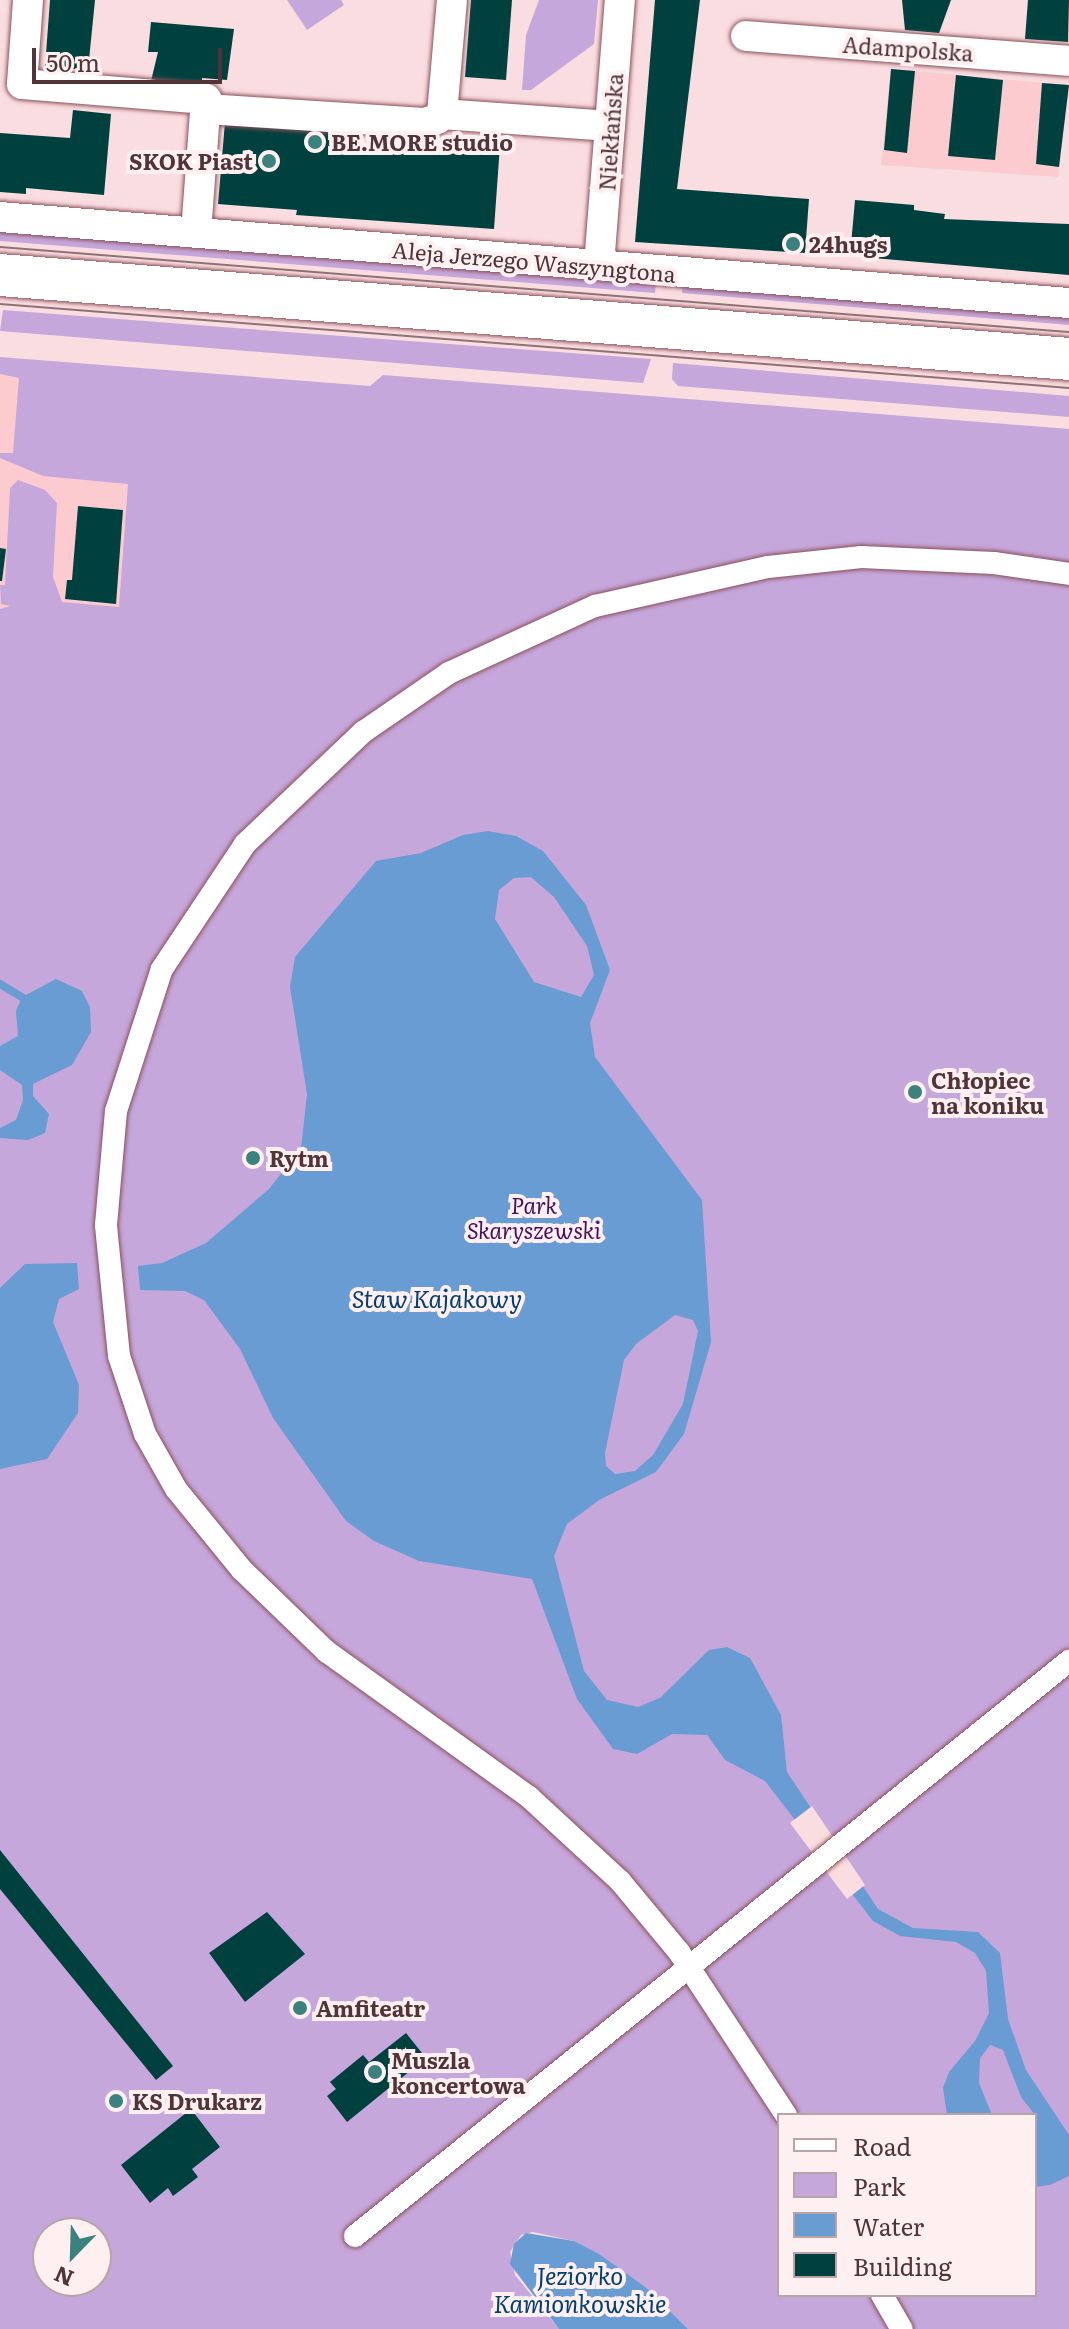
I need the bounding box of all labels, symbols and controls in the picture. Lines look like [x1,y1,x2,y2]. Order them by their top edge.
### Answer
street label: Adampolska [842,30,974,66]
scale bar [36,32,226,82]
text: 50 m [46,44,100,79]
street label: Niekłańska [593,72,627,192]
place label: BE.MORE studio [331,129,513,155]
marker: BE.MORE studio [306,133,324,151]
place label: SKOK Piast [129,148,253,174]
marker: SKOK Piast [260,152,278,170]
place label: 24hugs [809,231,888,257]
street label: Aleja Jerzego Waszyngtona [391,235,677,287]
marker: 24hugs [784,235,802,253]
place label: Chłopiec na koniku [931,1066,1044,1118]
marker: Chłopiec na koniku [906,1083,924,1101]
place label: Rytm [269,1145,329,1171]
marker: Rytm [244,1149,262,1167]
park label: Park Skaryszewski [467,1191,601,1242]
water label: Staw Kajakowy [352,1284,522,1312]
place label: Amfiteatr [316,1995,425,2021]
marker: Amfiteatr [291,1999,309,2017]
place label: Muszla koncertowa [391,2046,525,2098]
marker: Muszla koncertowa [366,2063,384,2081]
place label: KS Drukarz [132,2088,262,2114]
marker: KS Drukarz [107,2092,125,2110]
legend [777,2113,1037,2297]
text: Road [853,2128,911,2163]
text: Park [853,2168,906,2203]
text: Water [853,2208,924,2243]
north arrow [32,2217,112,2297]
text: Building [853,2248,952,2283]
text: N [48,2259,78,2297]
water label: Jeziorko Kamionkowskie [493,2261,667,2317]

